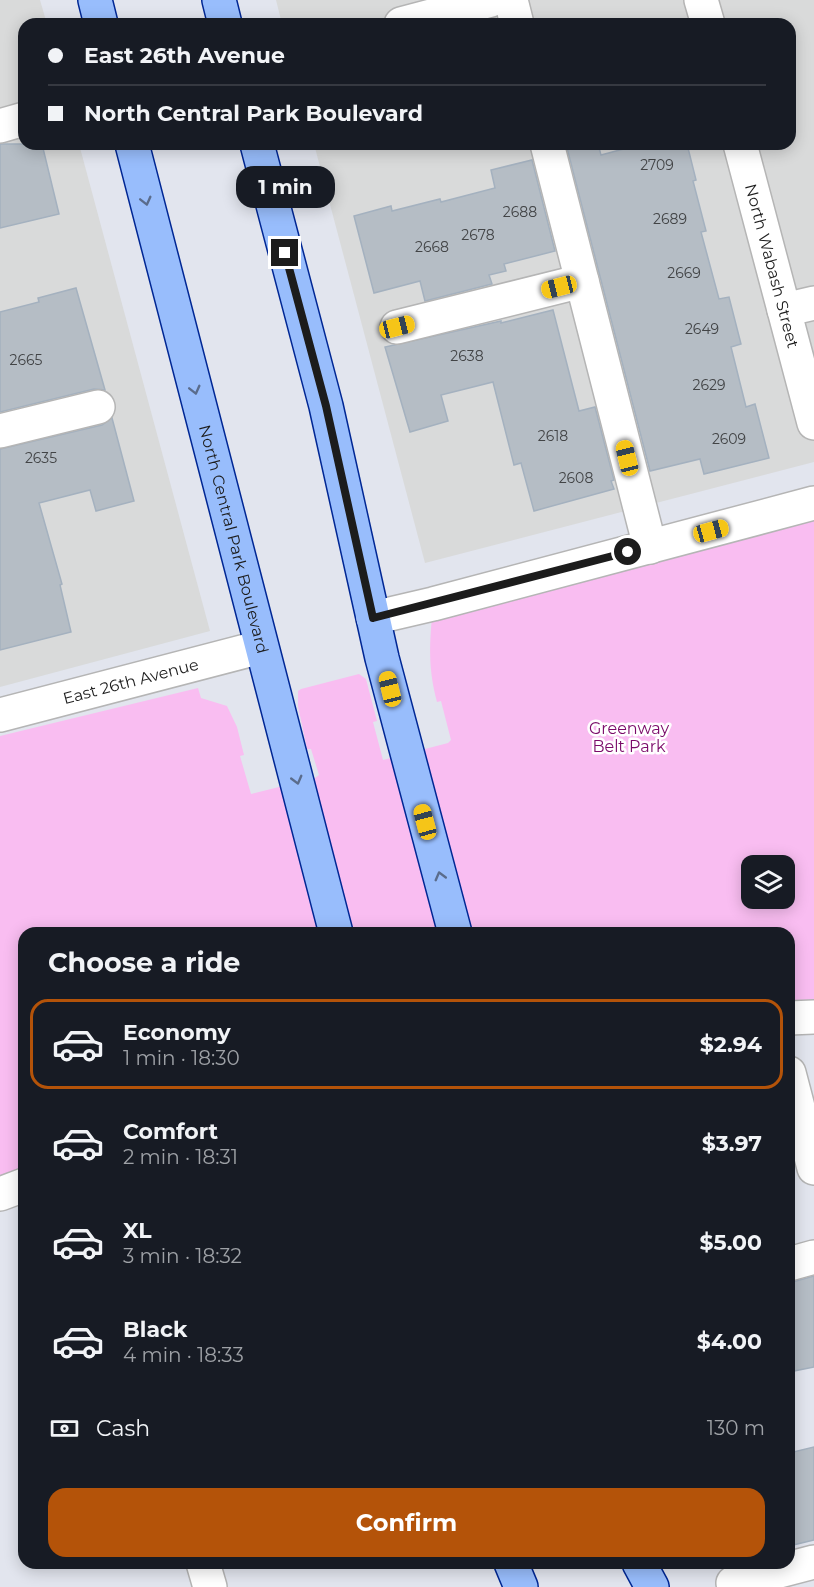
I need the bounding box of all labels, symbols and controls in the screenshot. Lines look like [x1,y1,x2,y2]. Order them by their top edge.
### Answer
text: East 26th Avenue [84,42,285,69]
text: North Central Park Boulevard [84,100,423,127]
house number: 2709 [640,156,674,174]
callout: 1 min [236,166,334,208]
text: 1 min [258,175,313,199]
street label: North Wabash Street [741,182,803,351]
one-way arrow [139,195,152,205]
house number: 2688 [503,203,537,221]
house number: 2689 [653,210,687,228]
house number: 2678 [461,226,495,244]
house number: 2668 [415,238,449,256]
route end [271,239,298,266]
house number: 2669 [667,264,701,282]
car [539,274,579,300]
car [377,314,417,340]
house number: 2649 [685,320,719,338]
house number: 2638 [450,347,484,365]
house number: 2665 [10,351,43,369]
house number: 2629 [693,376,725,394]
one-way arrow [188,384,200,394]
street label: North Central Park Boulevard [195,423,272,655]
house number: 2618 [538,427,568,445]
house number: 2609 [712,430,746,448]
car [614,438,640,478]
house number: 2635 [25,449,57,467]
house number: 2608 [559,469,593,487]
car [691,518,731,544]
route start [614,538,641,565]
street label: East 26th Avenue [61,655,201,708]
car [377,669,403,709]
park label: Greenway Belt Park [589,719,669,756]
one-way arrow [289,775,302,785]
car [412,802,438,842]
map controls [741,855,795,909]
button: layers [741,855,795,909]
one-way arrow [435,872,447,882]
text: Choose a ride [48,946,240,979]
icon: car [51,1017,105,1071]
text: Economy [123,1019,231,1046]
text: $2.94 [700,1031,762,1058]
text: 1 min · 18:30 [123,1046,240,1070]
icon: car [51,1116,105,1170]
text: Comfort [123,1118,218,1145]
text: $3.97 [702,1130,762,1157]
text: 2 min · 18:31 [123,1145,238,1169]
icon: car [51,1215,105,1269]
text: XL [123,1217,152,1244]
text: $5.00 [700,1229,762,1256]
text: 3 min · 18:32 [123,1244,242,1268]
icon: car [51,1314,105,1368]
text: Black [123,1316,187,1343]
text: $4.00 [697,1328,762,1355]
text: 4 min · 18:33 [123,1343,244,1367]
icon: cash [48,1412,81,1445]
text: Cash [96,1415,150,1442]
text: 130 m [707,1416,765,1440]
button: Confirm [48,1488,765,1557]

